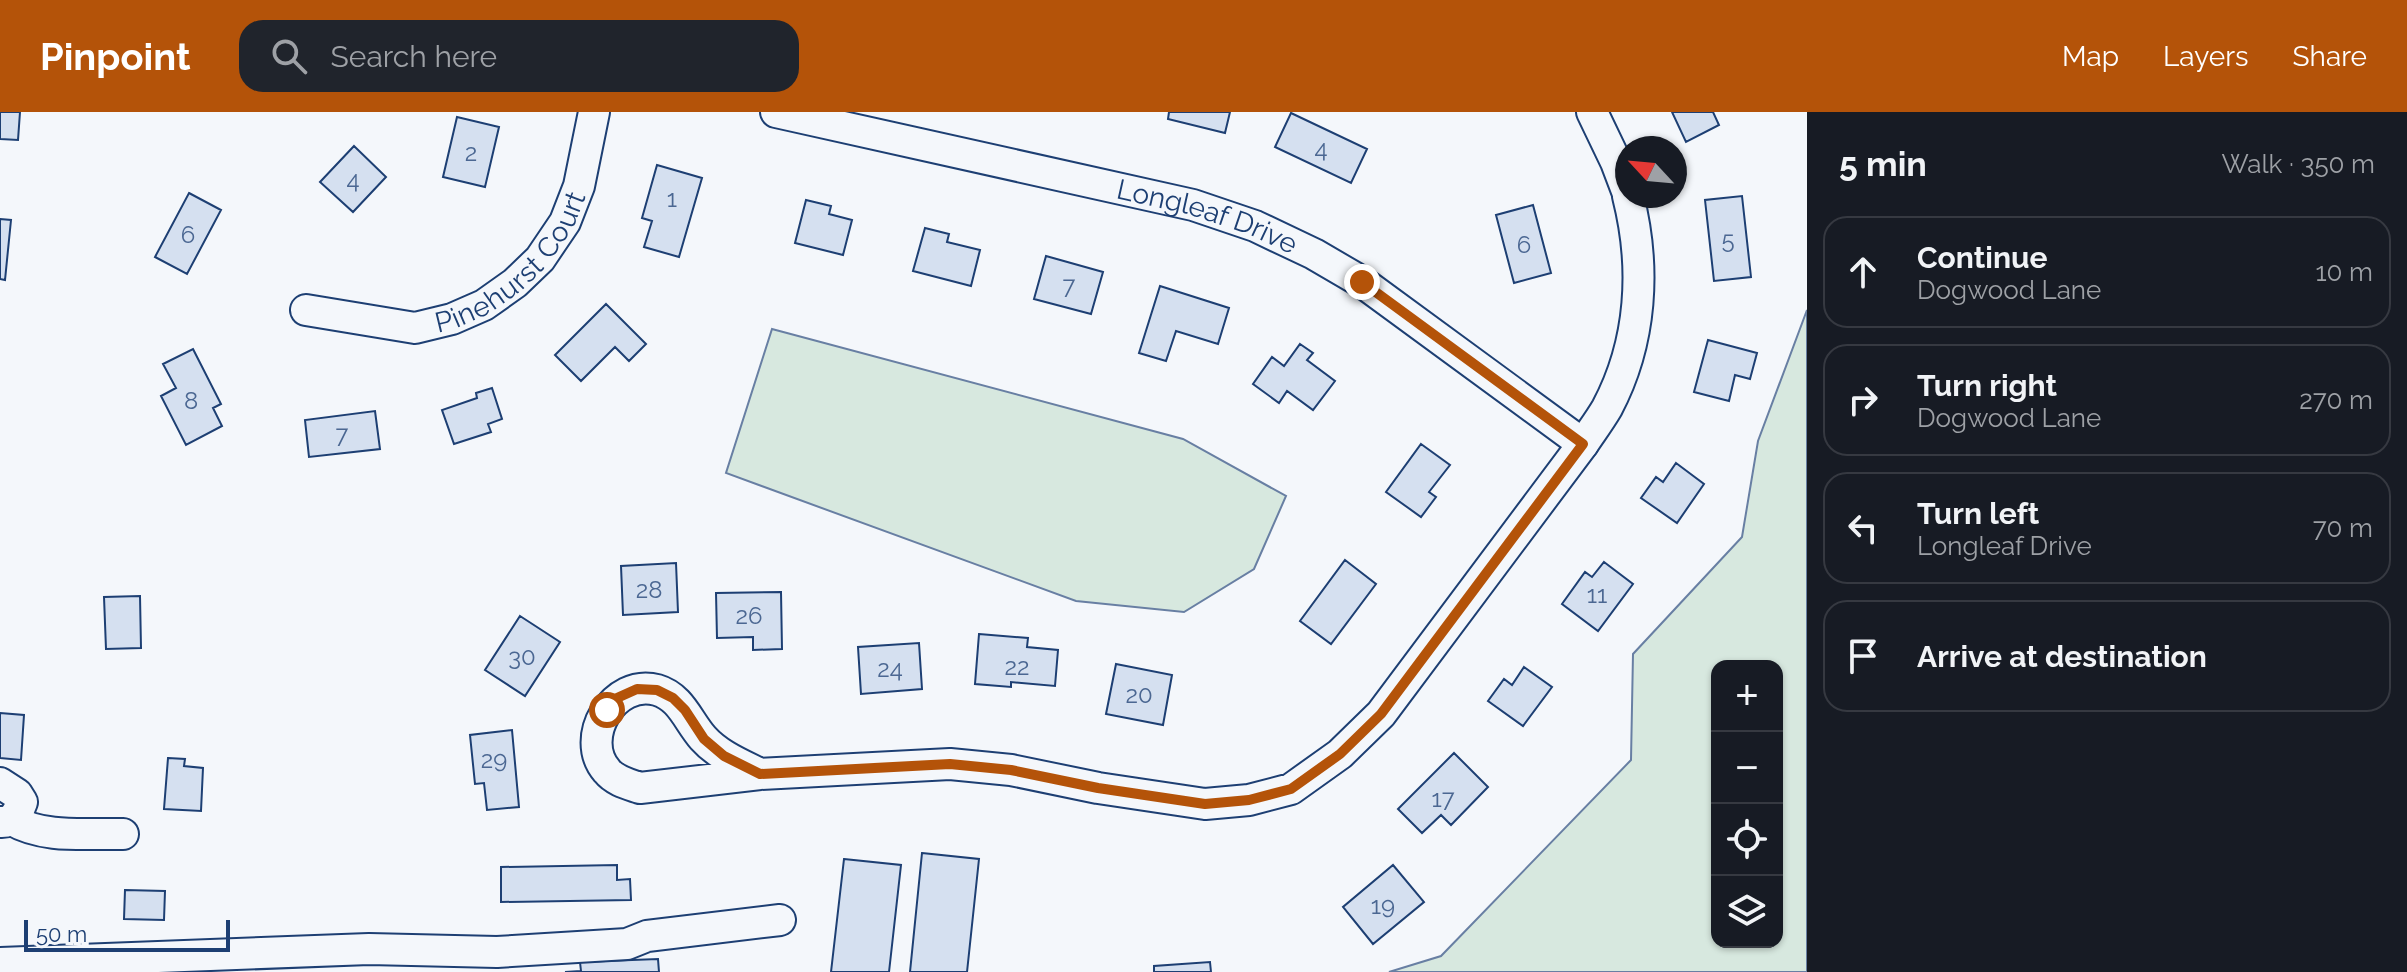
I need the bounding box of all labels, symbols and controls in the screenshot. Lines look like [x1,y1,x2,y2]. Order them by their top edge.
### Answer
search box [239,20,799,92]
text: Pinpoint [40,34,191,79]
icon: search [267,34,311,78]
text: Search here [331,39,497,74]
text: Map [2062,40,2119,73]
text: Layers [2163,40,2249,73]
text: Share [2293,40,2367,73]
house number: 4 [1314,134,1328,163]
north arrow [1615,136,1687,208]
house number: 2 [465,138,477,167]
text: 5 min [1839,144,1927,184]
text: Walk · 350 m [2221,149,2375,179]
house number: 4 [346,165,360,194]
street label: Longleaf Drive [1114,172,1303,260]
house number: 1 [667,184,677,213]
street label: Pinehurst Court [432,186,592,339]
house number: 6 [181,220,195,249]
house number: 5 [1721,225,1735,254]
house number: 6 [1517,230,1531,259]
text: Continue [1917,240,2048,275]
icon: ahead [1841,250,1885,294]
text: 10 m [2315,257,2373,287]
route end [1344,264,1380,300]
house number: 7 [1063,271,1076,300]
text: Dogwood Lane [1917,275,2101,305]
text: Turn right [1917,368,2057,403]
icon: right [1841,378,1885,422]
text: 270 m [2299,385,2373,415]
house number: 8 [184,386,198,415]
text: Dogwood Lane [1917,403,2101,433]
house number: 7 [336,420,349,449]
text: Turn left [1917,496,2039,531]
icon: left [1841,506,1885,550]
text: 70 m [2313,513,2373,543]
text: Longleaf Drive [1917,531,2092,561]
house number: 28 [636,575,662,604]
house number: 11 [1587,580,1607,609]
house number: 26 [736,601,762,630]
icon: arrive [1841,634,1885,678]
text: Arrive at destination [1917,639,2207,674]
house number: 30 [508,642,536,671]
house number: 22 [1004,652,1030,681]
house number: 24 [877,654,903,683]
map controls [1711,660,1783,948]
button: + [1711,660,1783,732]
house number: 20 [1125,680,1153,709]
route start [589,692,625,728]
button: − [1711,732,1783,804]
house number: 29 [481,745,507,774]
house number: 17 [1432,784,1455,813]
button: locate [1711,804,1783,876]
button: layers [1711,876,1783,948]
house number: 19 [1371,891,1395,920]
scale bar [24,916,230,952]
text: 50 m [36,921,87,947]

